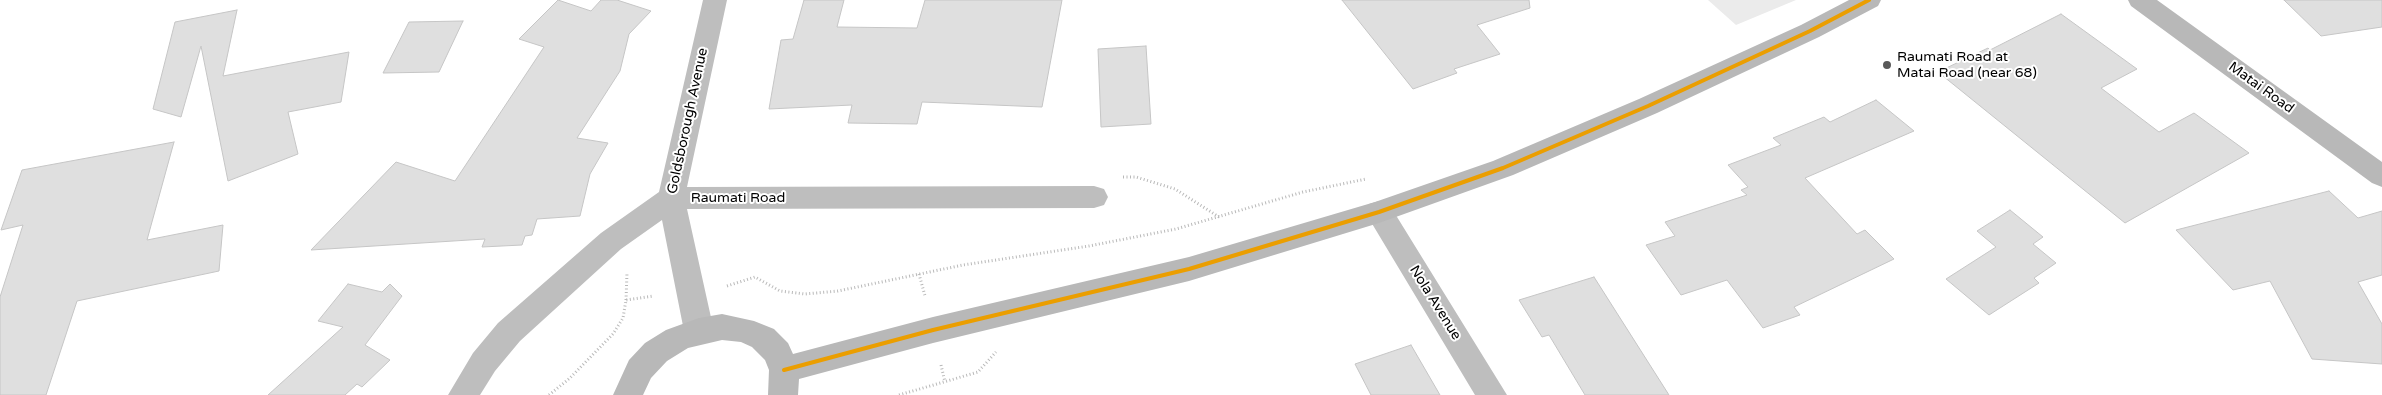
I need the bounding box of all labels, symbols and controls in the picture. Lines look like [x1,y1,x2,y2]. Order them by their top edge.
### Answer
street label: Goldsborough Avenue [664,46,712,196]
place label: Raumati Road at Matai Road (near 68) [1897,49,2037,82]
marker: Raumati Road at Matai Road (near 68) [1881,59,1893,71]
street label: Matai Road [2225,59,2297,117]
street label: Raumati Road [691,190,785,206]
street label: Nola Avenue [1405,263,1465,343]

